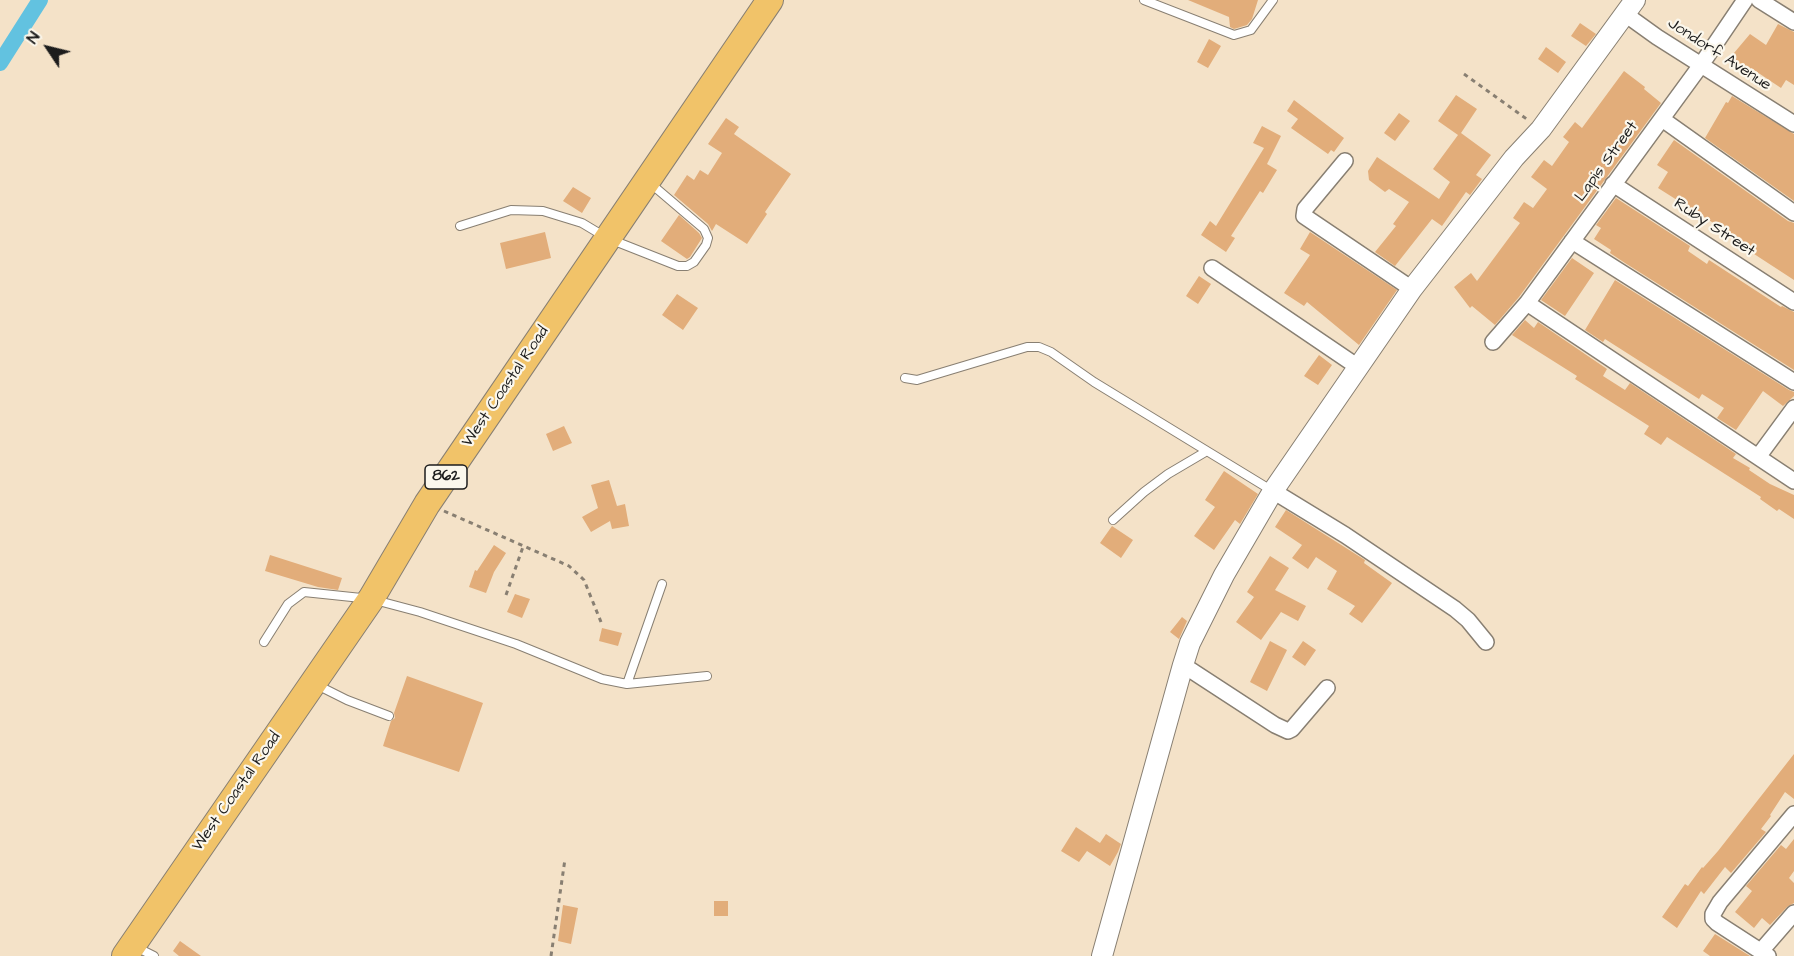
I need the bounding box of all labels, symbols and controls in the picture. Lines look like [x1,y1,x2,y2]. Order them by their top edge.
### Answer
street label: Jondorf Avenue [1664,14,1774,96]
north arrow [18,18,78,78]
text: N [21,27,45,48]
street label: Lapis Street [1572,118,1642,206]
street label: Ruby Street [1670,195,1758,261]
street label: West Coastal Road [459,323,553,451]
road number: 862 [425,465,467,489]
street label: West Coastal Road [189,729,285,855]

